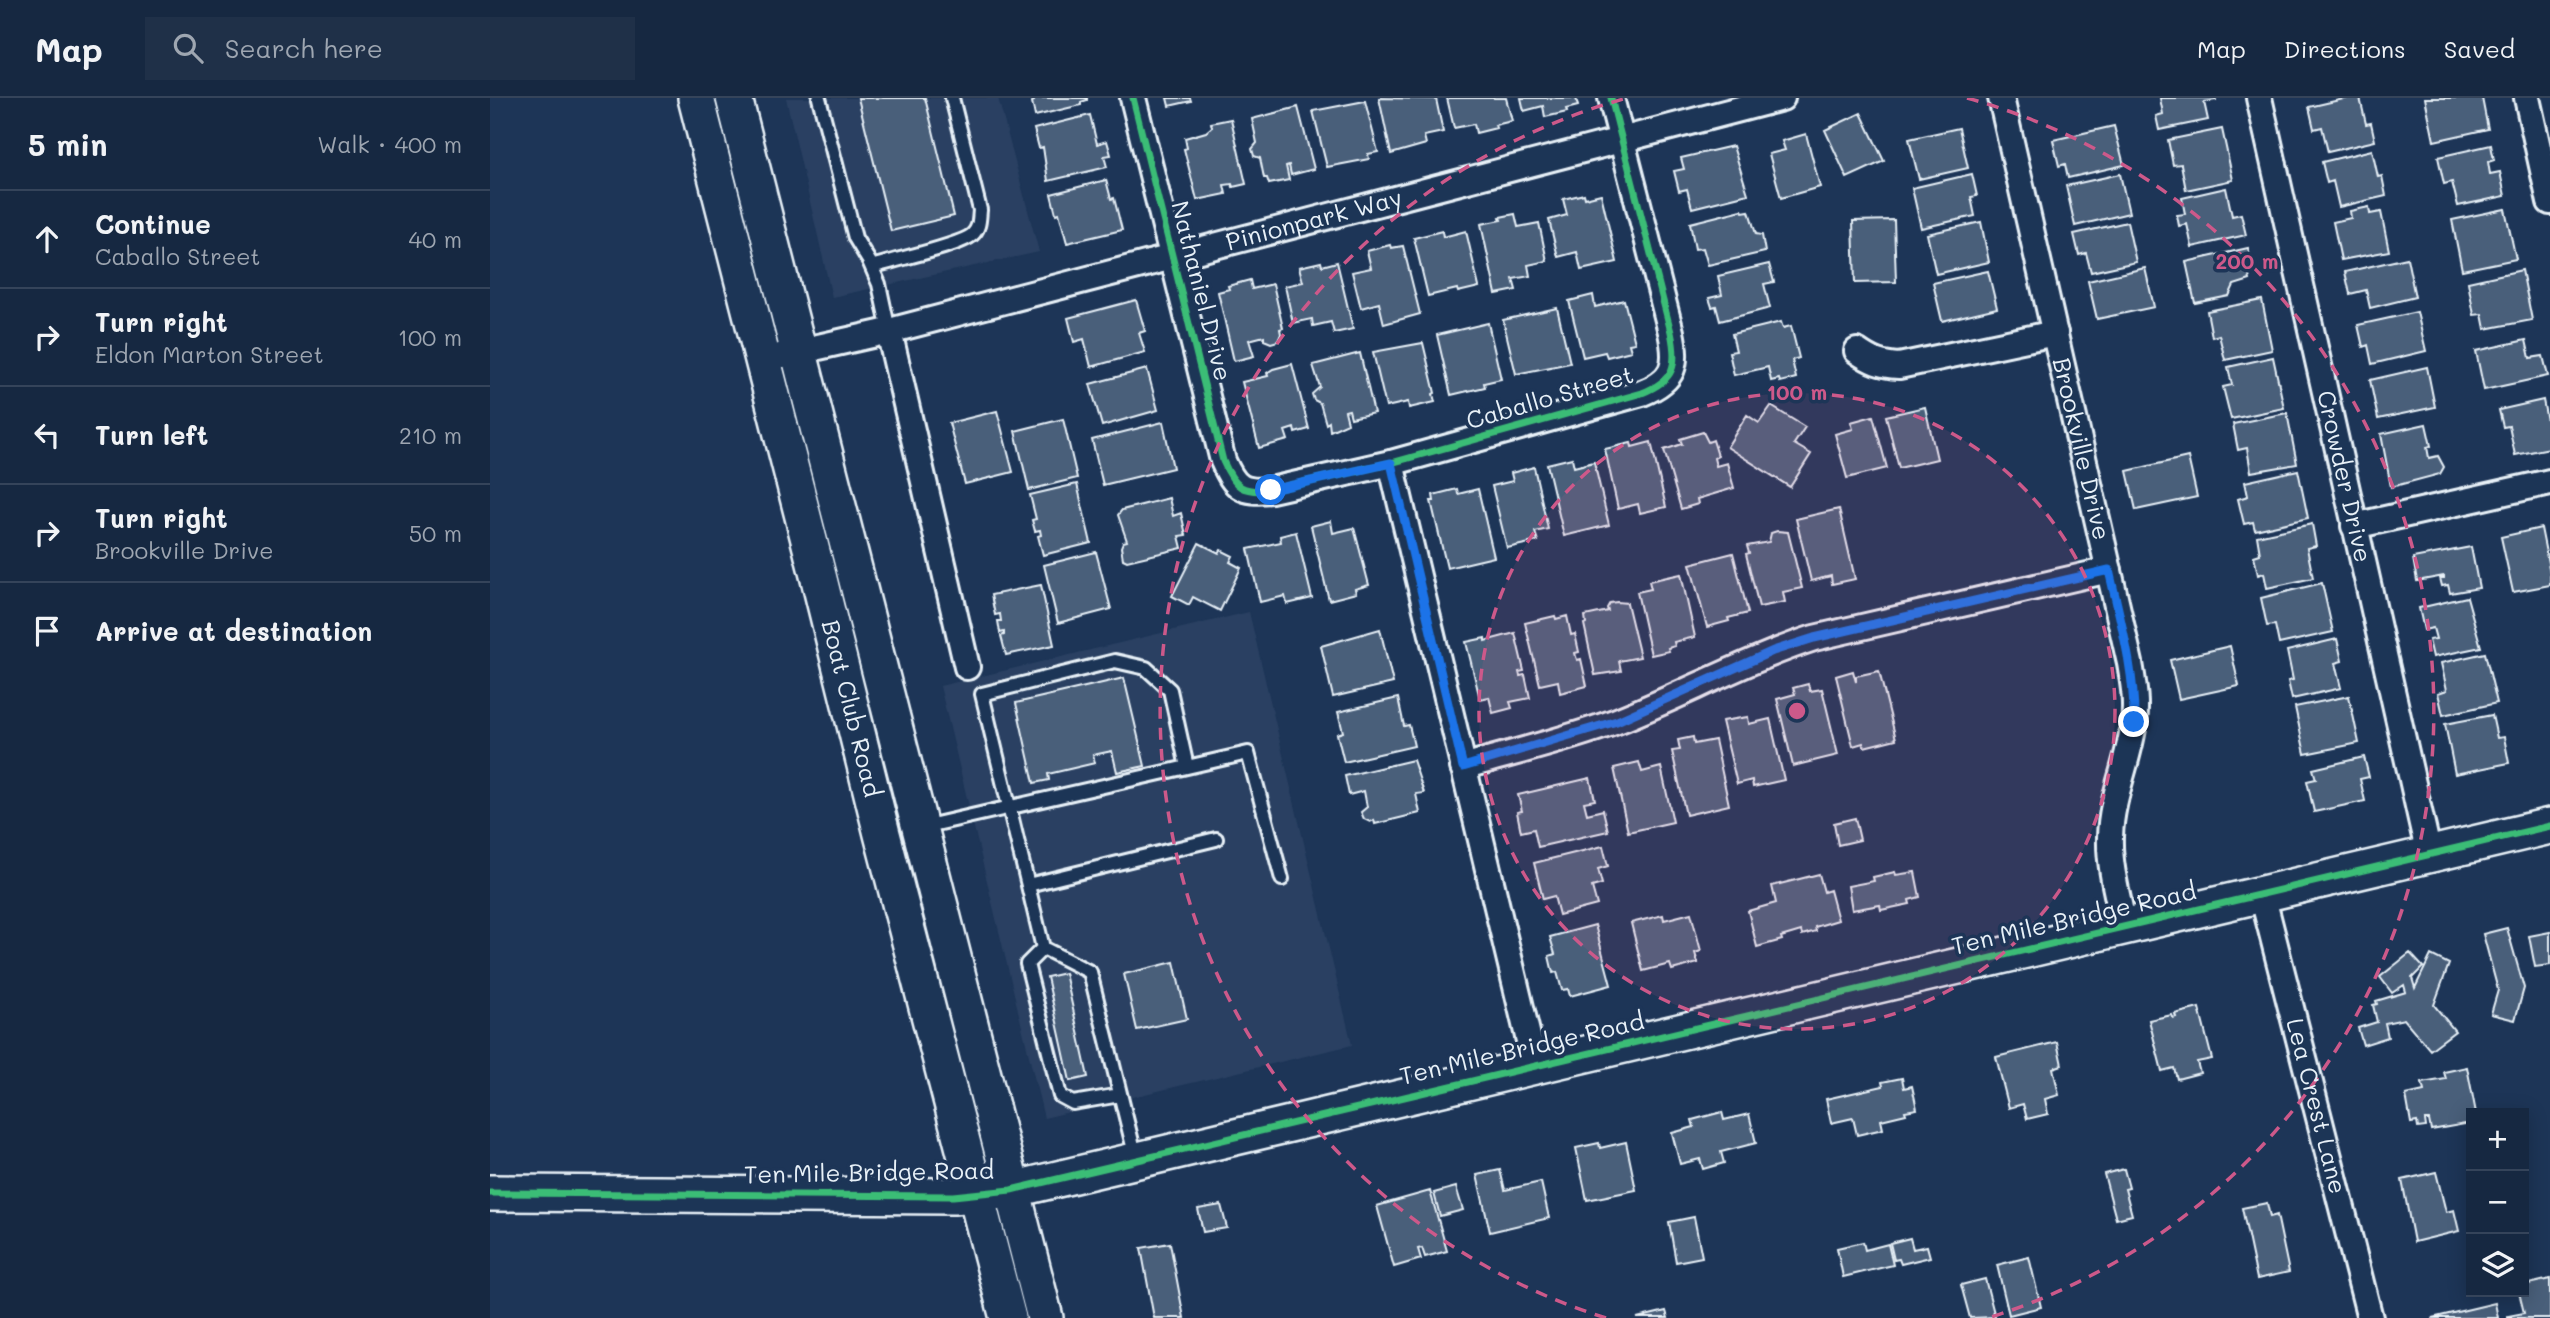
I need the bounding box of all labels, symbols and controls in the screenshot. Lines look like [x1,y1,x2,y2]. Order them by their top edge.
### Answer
search box [145,17,635,80]
text: Map [35,27,103,70]
icon: search [169,29,207,67]
text: Search here [225,31,383,65]
text: Map [2197,33,2246,64]
text: Directions [2284,33,2406,64]
text: Saved [2444,33,2515,64]
text: 5 min [28,124,108,164]
text: Walk · 400 m [317,129,462,159]
street label: Pinionpark Way [1222,181,1405,256]
street label: Nathaniel Drive [1165,197,1240,384]
text: Continue [95,207,211,241]
icon: ahead [28,220,66,258]
text: 40 m [409,224,462,254]
text: Caballo Street [95,241,261,271]
text: 200 m [2216,247,2278,274]
text: Turn right [95,305,228,339]
icon: right [28,318,66,356]
text: 100 m [398,322,462,352]
text: Eldon Marton Street [95,339,324,369]
street label: Brookville Drive [2047,354,2118,543]
street label: Caballo Street [1462,358,1637,435]
text: 100 m [1767,378,1827,405]
street label: Crowder Drive [2311,387,2380,565]
icon: left [28,416,66,454]
text: Turn left [95,418,208,452]
text: 210 m [399,420,462,450]
route start [1255,474,1286,505]
text: Turn right [95,501,228,535]
icon: right [28,514,66,552]
text: 50 m [409,518,462,548]
text: Brookville Drive [95,535,273,565]
icon: arrive [28,612,66,650]
text: Arrive at destination [95,614,372,648]
street label: Boat Club Road [816,616,889,800]
centre of rings [1785,699,1809,723]
route end [2118,706,2149,737]
street label: Ten Mile Bridge Road [1948,874,2199,961]
street label: Ten Mile Bridge Road [1396,1004,1647,1091]
street label: Lea Crest Lane [2280,1015,2355,1197]
map controls [2466,1108,2529,1297]
button: + [2466,1108,2529,1171]
street label: Ten Mile Bridge Road [744,1154,994,1189]
button: − [2466,1171,2529,1234]
button: layers [2466,1234,2529,1297]

